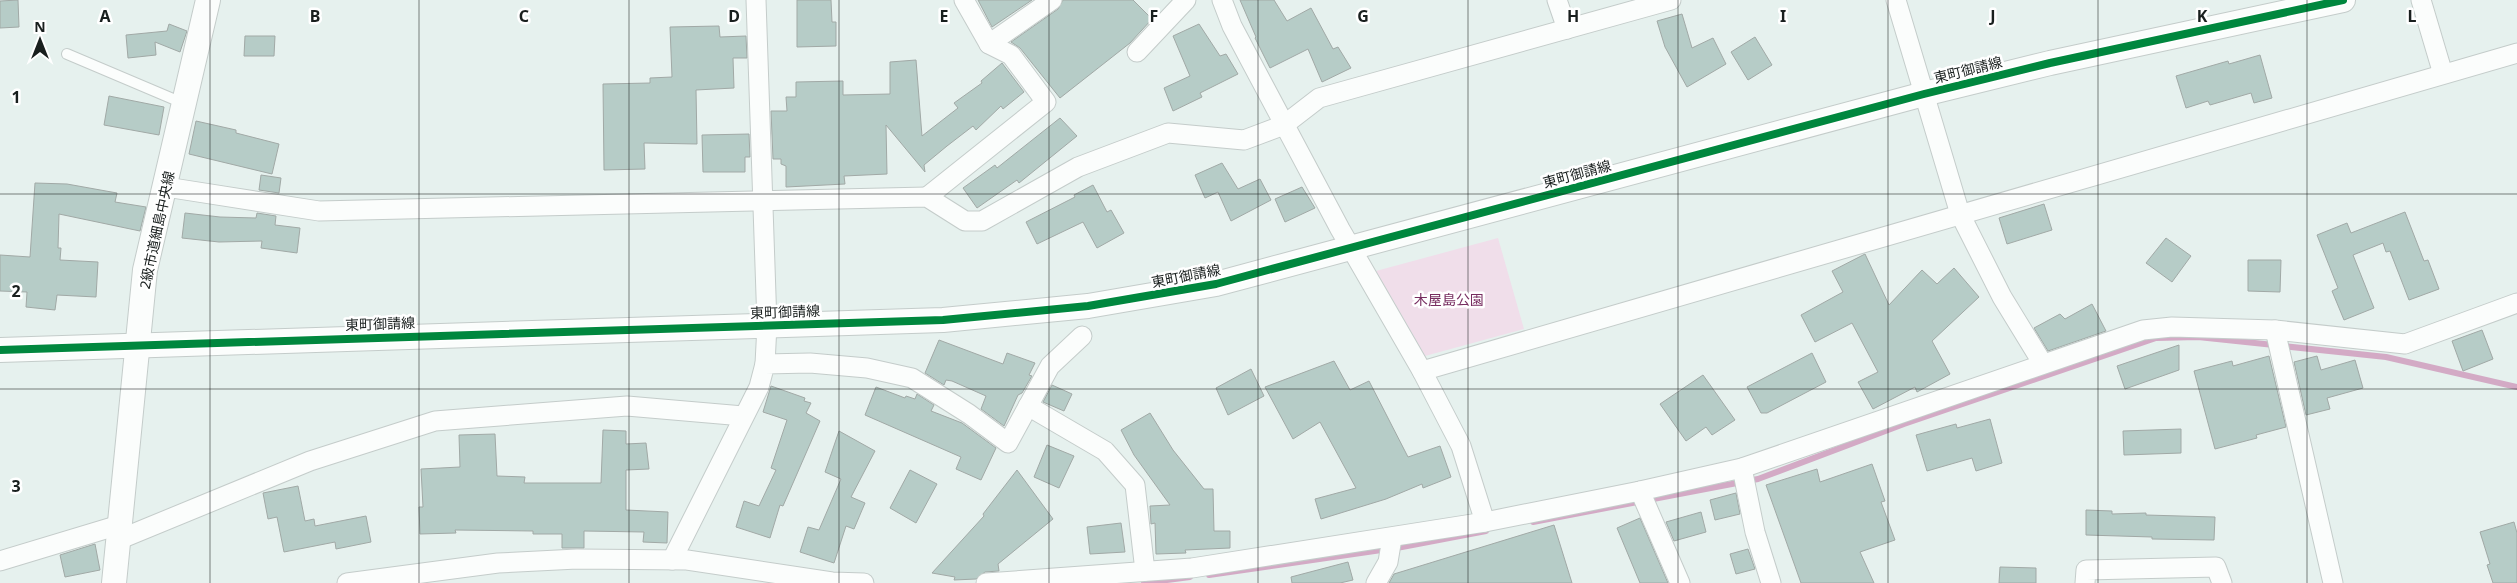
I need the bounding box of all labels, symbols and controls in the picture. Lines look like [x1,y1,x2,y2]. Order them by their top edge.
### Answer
text: A [99,5,111,27]
text: B [310,5,320,27]
text: C [519,5,529,27]
text: D [728,5,740,27]
text: E [940,5,949,27]
text: F [1150,5,1158,27]
text: G [1357,5,1369,27]
text: H [1567,5,1579,27]
text: I [1780,5,1786,27]
text: J [1988,5,1996,27]
text: K [2197,5,2208,27]
text: L [2408,5,2417,27]
north arrow [15,15,65,65]
text: N [34,17,46,36]
street label: 東町御請線 [1932,52,2004,87]
text: 1 [11,86,21,108]
street label: 東町御請線 [1541,155,1613,192]
street label: 2級市道細島中央線 [135,169,178,291]
street label: 東町御請線 [1150,260,1222,292]
text: 2 [11,280,21,302]
park label: 木屋島公園 [1414,290,1484,309]
street label: 東町御請線 [750,301,820,322]
street label: 東町御請線 [345,313,415,334]
text: 3 [11,475,21,497]

